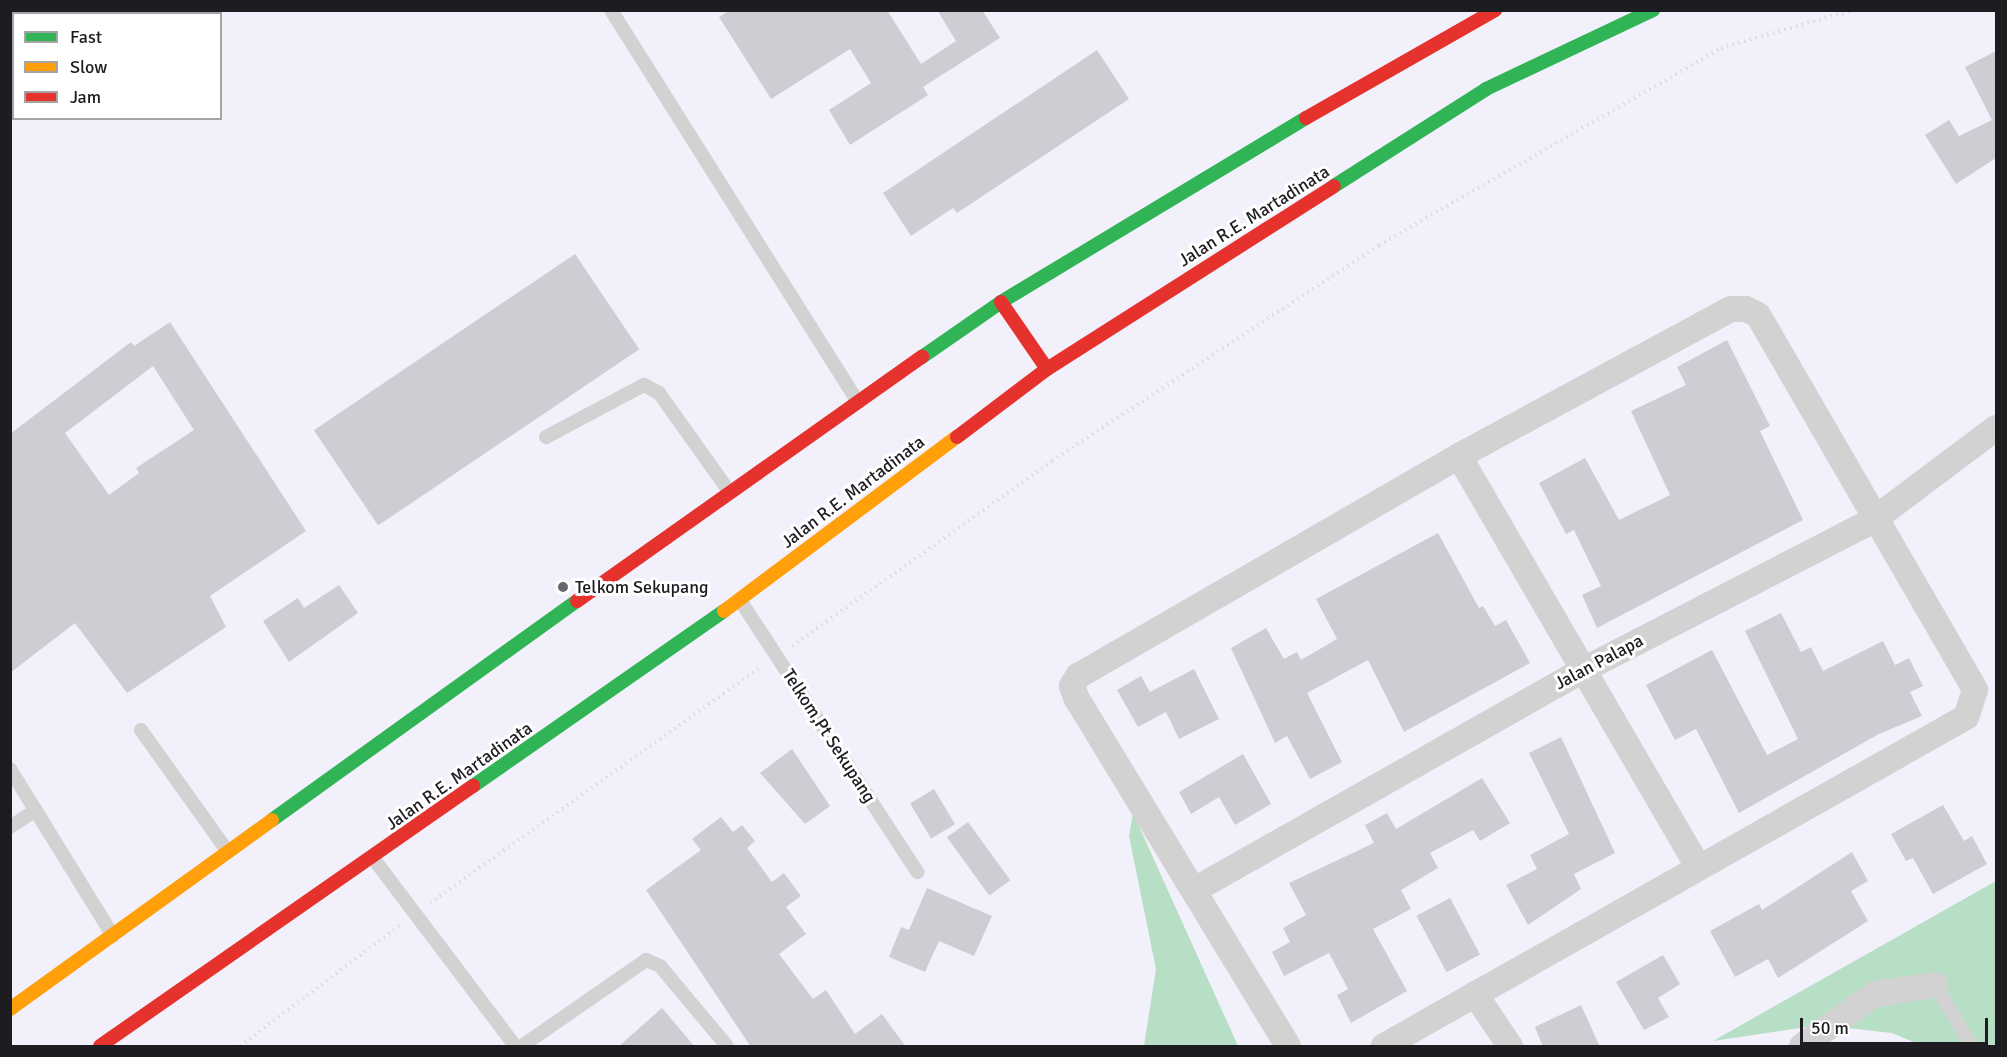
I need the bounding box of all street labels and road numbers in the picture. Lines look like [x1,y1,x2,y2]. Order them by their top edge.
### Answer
street label: Jalan R.E. Martadinata [1175,161,1333,271]
street label: Jalan R.E. Martadinata [777,431,929,553]
street label: Jalan Palapa [1551,630,1647,694]
street label: Telkom,Pt Sekupang [778,665,880,807]
street label: Jalan R.E. Martadinata [382,717,536,835]

